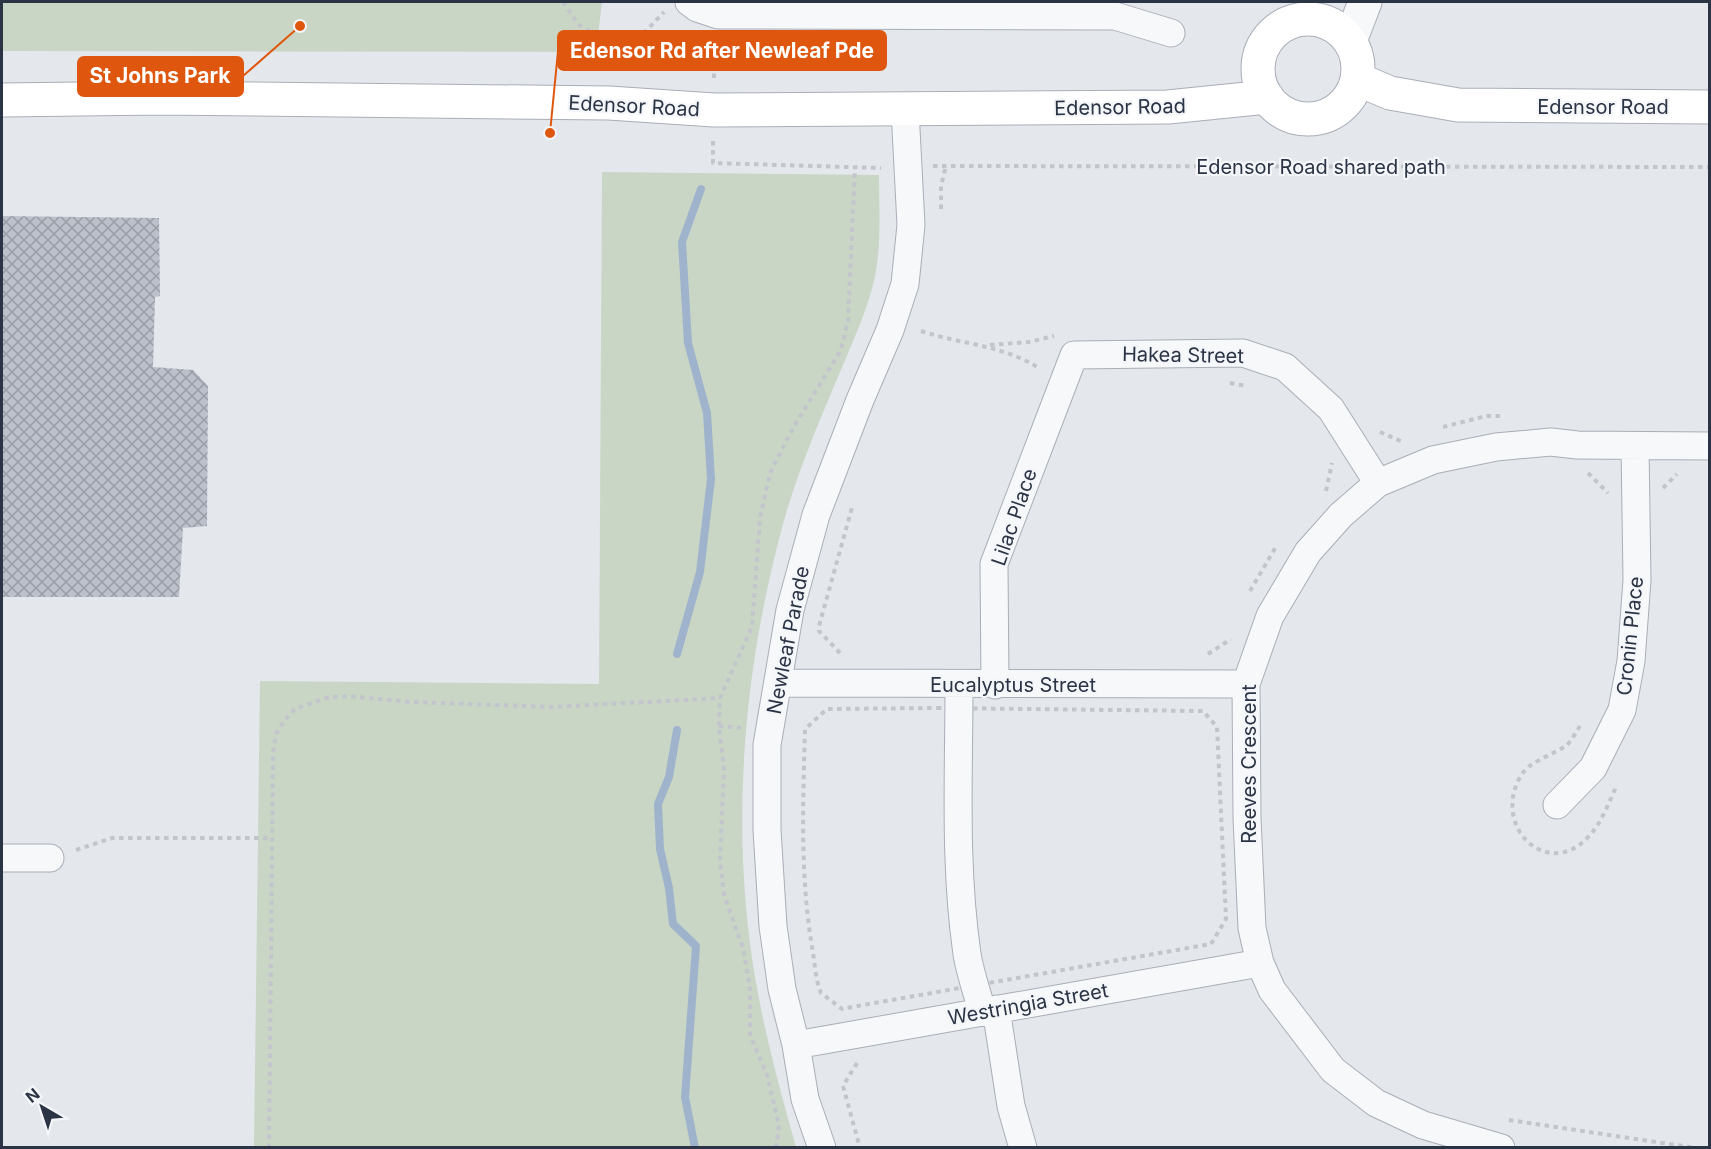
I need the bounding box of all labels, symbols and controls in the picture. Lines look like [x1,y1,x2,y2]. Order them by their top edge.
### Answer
callout: Edensor Rd after Newleaf Pde [558,31,886,70]
text: Edensor Rd after Newleaf Pde [570,38,874,63]
callout: St Johns Park [78,57,243,96]
text: St Johns Park [89,63,231,88]
street label: Edensor Road [568,91,700,121]
street label: Edensor Road [1054,94,1186,120]
street label: Edensor Road [1537,95,1669,119]
street label: Edensor Road shared path [1196,155,1446,179]
street label: Hakea Street [1122,342,1245,368]
street label: Lilac Place [986,465,1042,569]
street label: Newleaf Parade [762,564,814,716]
street label: Cronin Place [1612,575,1648,697]
street label: Eucalyptus Street [930,673,1097,697]
street label: Reeves Crescent [1237,684,1261,844]
street label: Westringia Street [946,978,1110,1030]
north arrow [12,1077,72,1137]
text: N [22,1084,44,1107]

